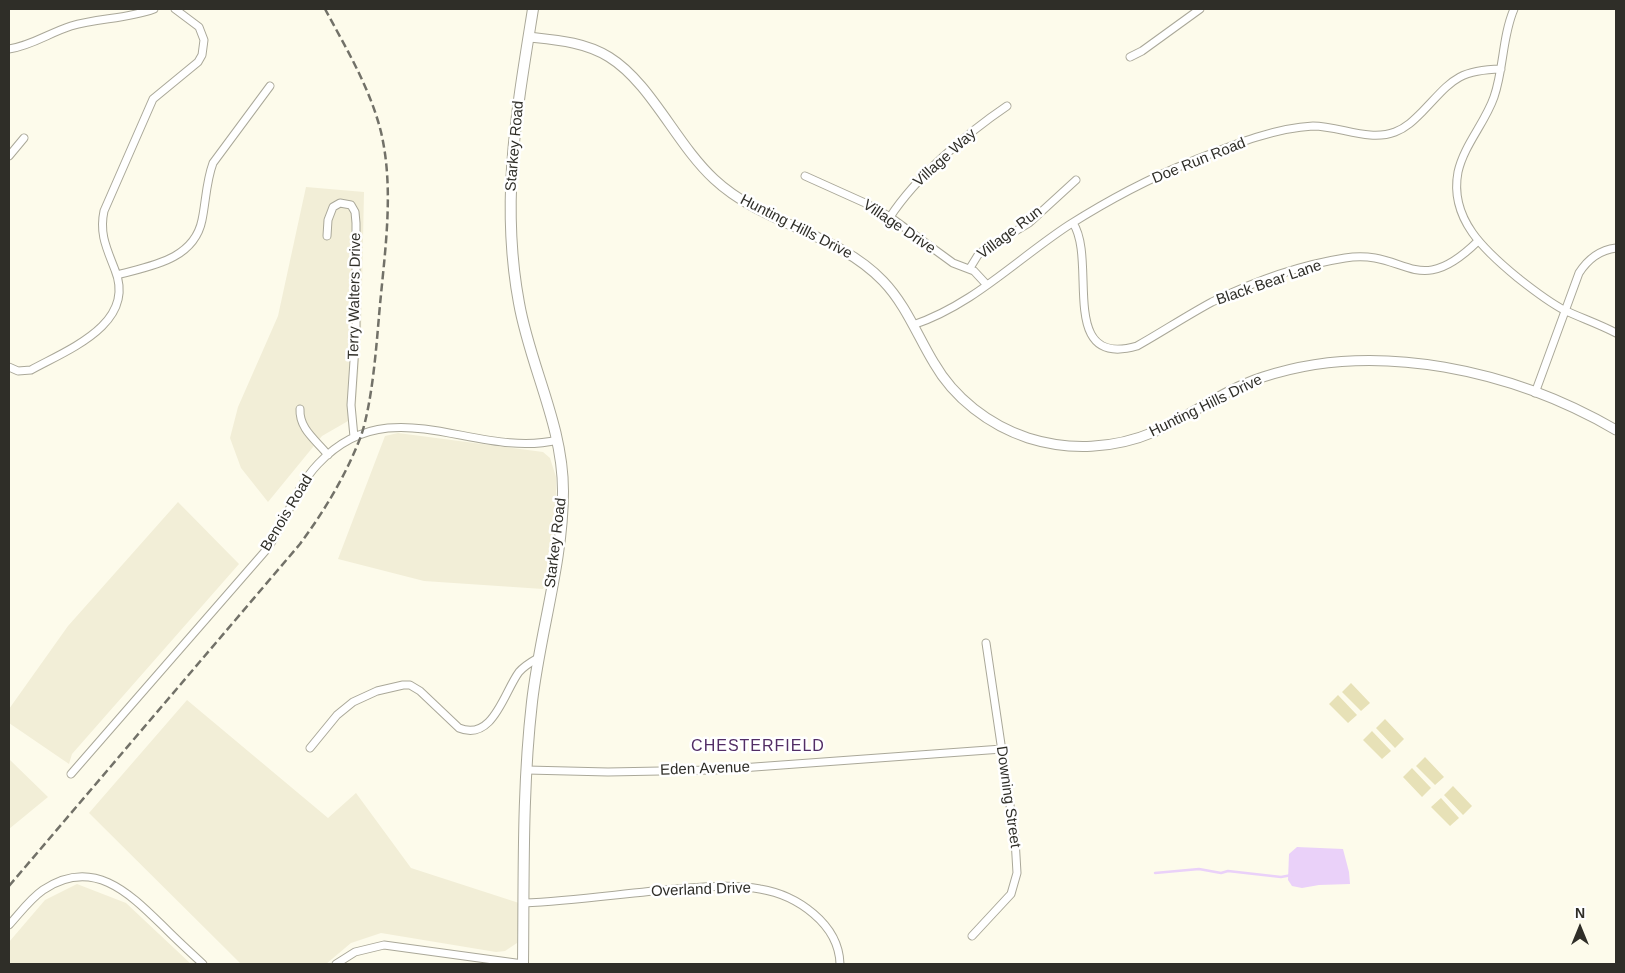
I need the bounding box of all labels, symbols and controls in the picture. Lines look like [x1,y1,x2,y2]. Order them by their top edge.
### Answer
street label: Starkey Road [502,100,528,192]
street label: Village Way [910,125,980,191]
street label: Doe Run Road [1150,134,1248,188]
street label: Hunting Hills Drive [737,191,855,263]
street label: Village Drive [859,196,939,258]
street label: Village Run [974,203,1046,263]
street label: Terry Walters Drive [345,232,365,360]
street label: Black Bear Lane [1214,257,1324,309]
street label: Hunting Hills Drive [1147,371,1265,441]
street label: Benois Road [257,472,317,554]
street label: Starkey Road [542,497,570,589]
district label: CHESTERFIELD [690,737,826,757]
street label: Downing Street [992,745,1024,849]
street label: Eden Avenue [660,758,750,780]
street label: Overland Drive [651,879,751,901]
north arrow [1555,903,1605,953]
text: N [1575,905,1585,921]

